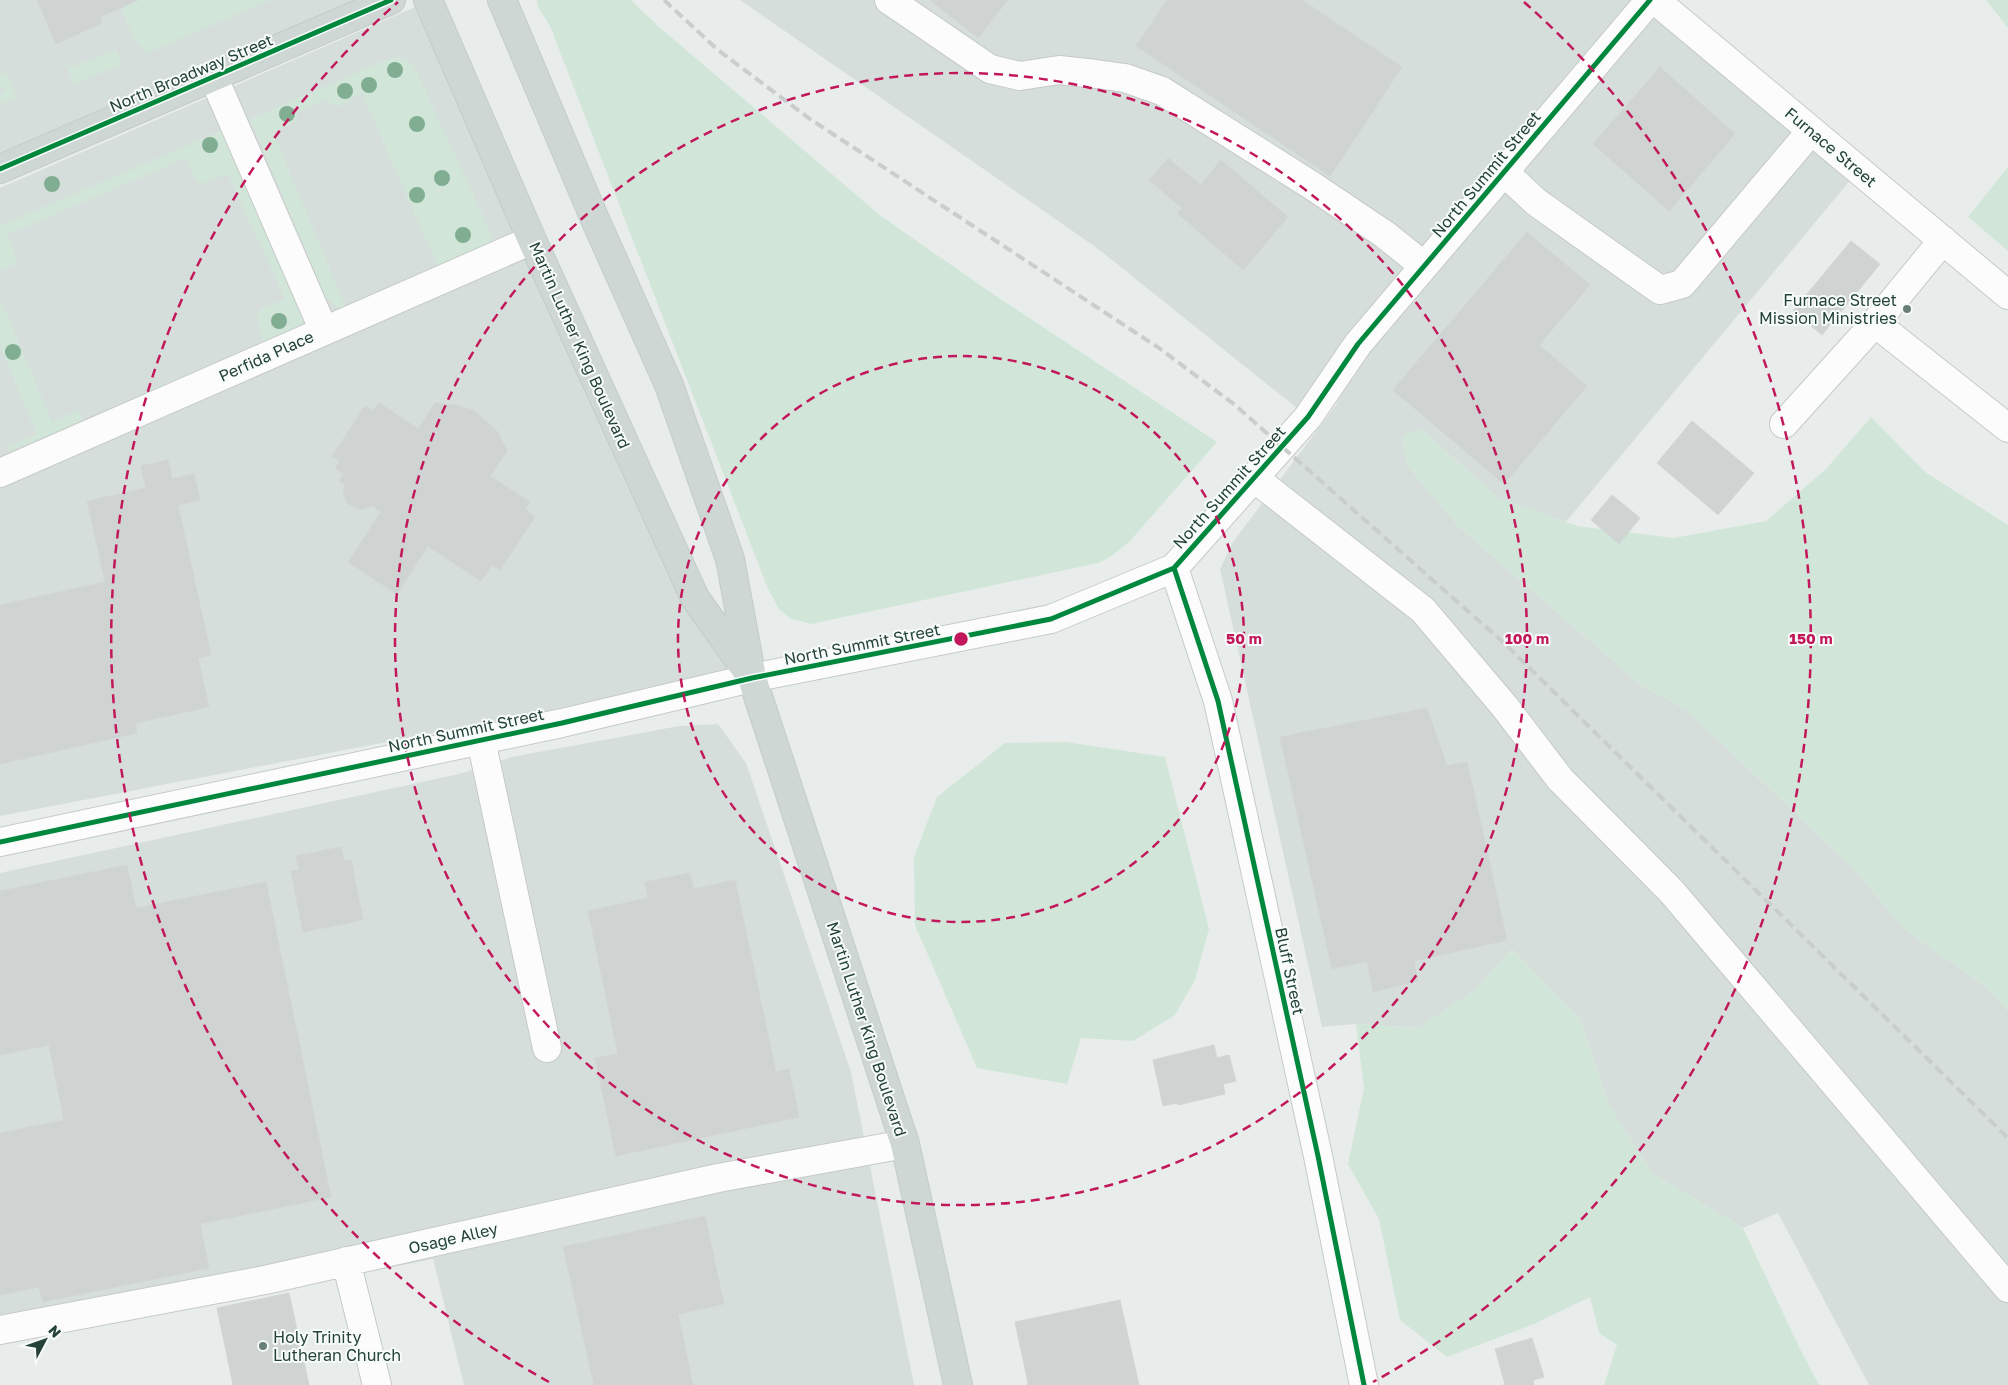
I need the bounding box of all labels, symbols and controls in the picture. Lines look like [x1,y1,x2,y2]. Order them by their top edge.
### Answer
street label: North Broadway Street [106,30,276,116]
street label: Furnace Street [1781,103,1881,191]
street label: North Summit Street [1427,107,1545,241]
street label: Martin Luther King Boulevard [525,238,635,452]
place label: Furnace Street Mission Ministries [1759,290,1897,328]
marker: Furnace Street Mission Ministries [1901,303,1913,315]
street label: Perfida Place [215,326,317,386]
street label: North Summit Street [1168,421,1290,553]
street label: North Summit Street [782,619,942,669]
text: 50 m [1226,629,1262,647]
text: 100 m [1505,629,1549,647]
text: 150 m [1789,629,1833,647]
centre of rings [952,630,970,648]
street label: North Summit Street [386,704,546,756]
street label: Martin Luther King Boulevard [823,919,911,1139]
street label: Bluff Street [1271,926,1309,1016]
street label: Osage Alley [406,1218,500,1258]
north arrow [20,1315,70,1365]
text: N [45,1322,65,1341]
place label: Holy Trinity Lutheran Church [273,1327,401,1365]
marker: Holy Trinity Lutheran Church [257,1340,269,1352]

